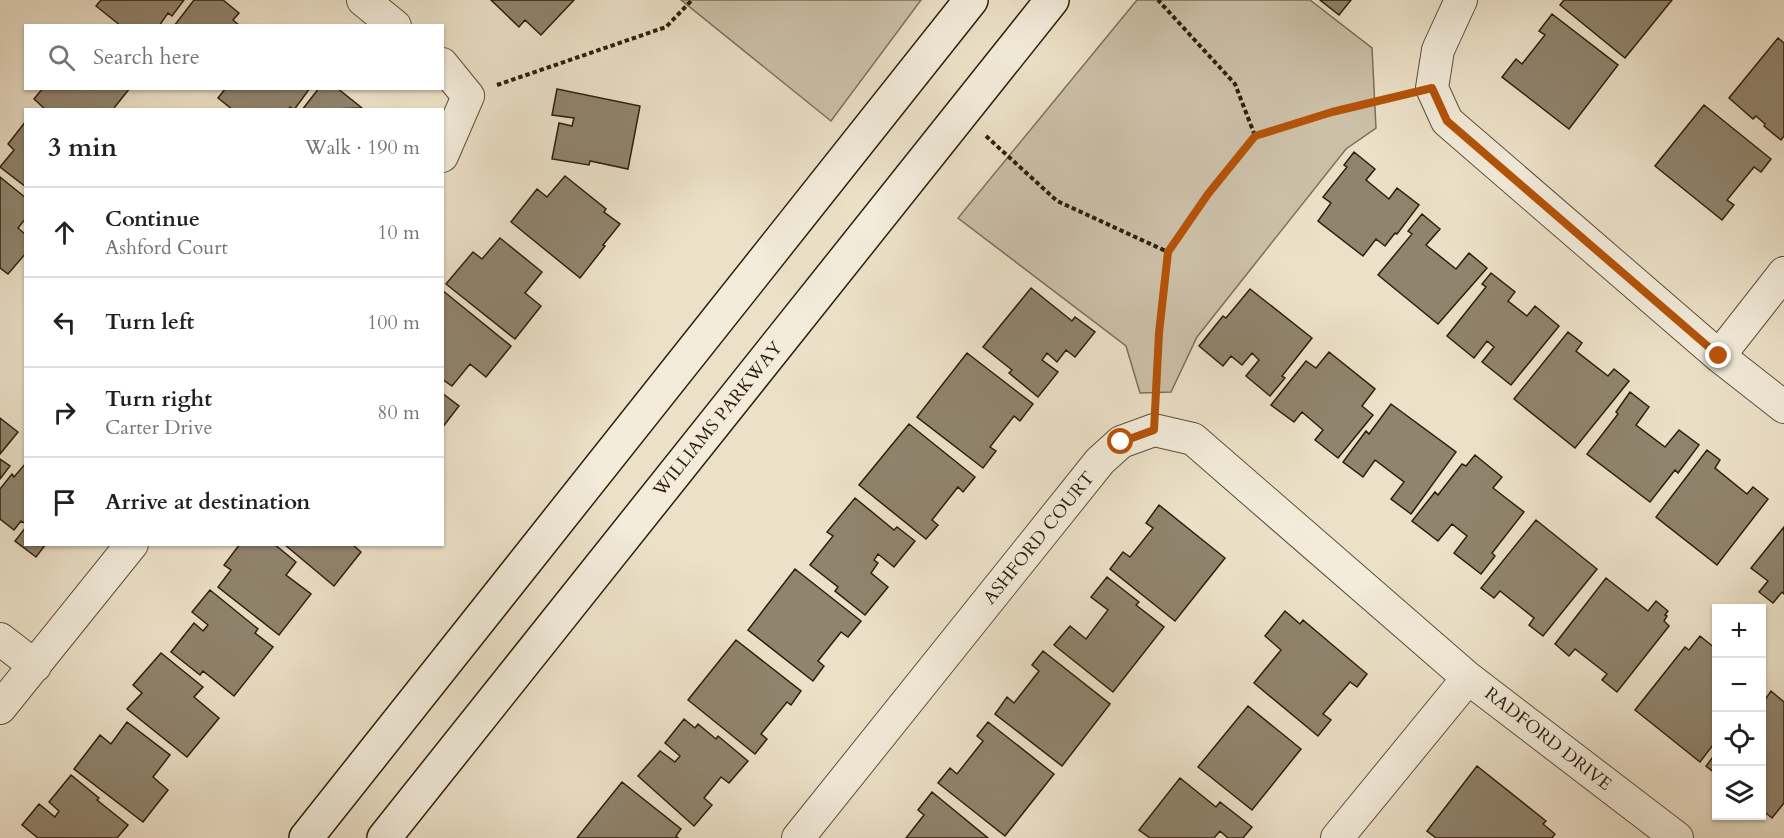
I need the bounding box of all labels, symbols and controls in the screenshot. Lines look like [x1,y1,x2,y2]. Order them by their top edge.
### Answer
search box [24,24,444,90]
icon: search [45,41,78,74]
text: Search here [93,42,200,72]
text: 3 min [48,130,117,165]
text: Walk · 190 m [305,134,420,161]
text: Continue [105,204,200,234]
icon: ahead [48,216,81,249]
text: 10 m [377,219,420,246]
text: Ashford Court [105,234,228,261]
icon: left [48,306,81,339]
text: Turn left [105,307,194,337]
text: 100 m [367,309,420,336]
street label: WILLIAMS PARKWAY [647,336,789,503]
route end [1705,342,1731,368]
text: Turn right [105,384,212,414]
icon: right [48,396,81,429]
text: 80 m [377,399,420,426]
text: Carter Drive [105,414,213,441]
route start [1107,428,1133,454]
street label: ASHFORD COURT [978,466,1100,610]
icon: arrive [48,486,81,519]
text: Arrive at destination [105,487,310,517]
map controls [1712,604,1766,820]
button: + [1712,604,1766,658]
button: − [1712,658,1766,712]
street label: RADFORD DRIVE [1479,681,1617,797]
button: locate [1712,712,1766,766]
button: layers [1712,766,1766,820]

